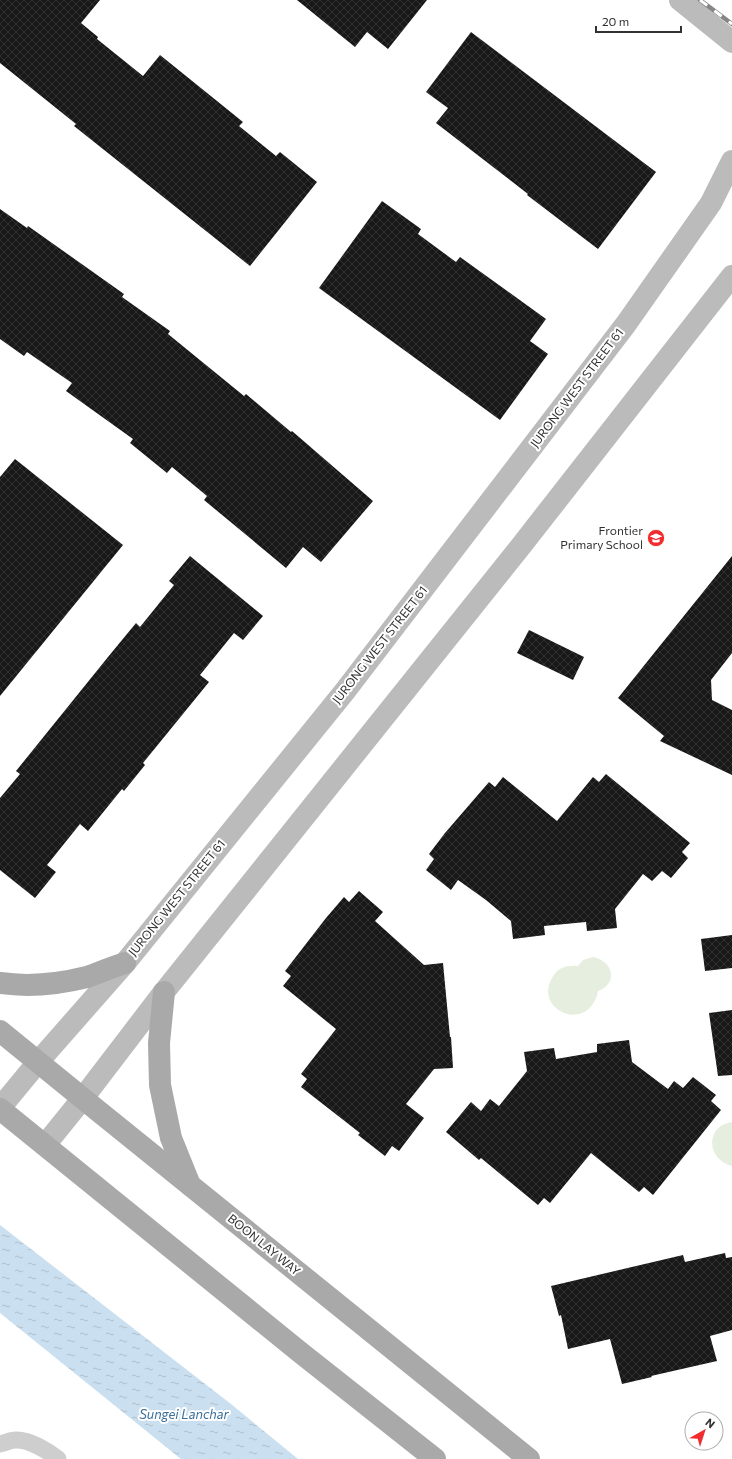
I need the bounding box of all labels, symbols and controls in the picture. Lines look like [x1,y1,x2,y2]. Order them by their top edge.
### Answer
scale bar [596,8,681,34]
text: 20 m [602,14,629,28]
street label: JURONG WEST STREET 61 [527,325,626,450]
place label: Frontier Primary School [560,523,643,551]
school or university icon: Frontier Primary School [646,528,666,548]
street label: JURONG WEST STREET 61 [329,583,430,707]
street label: JURONG WEST STREET 61 [125,836,228,959]
street label: BOON LAY WAY [226,1211,304,1278]
water label: Sungei Lanchar [139,1406,230,1422]
north arrow [684,1411,724,1451]
text: N [703,1415,718,1430]

